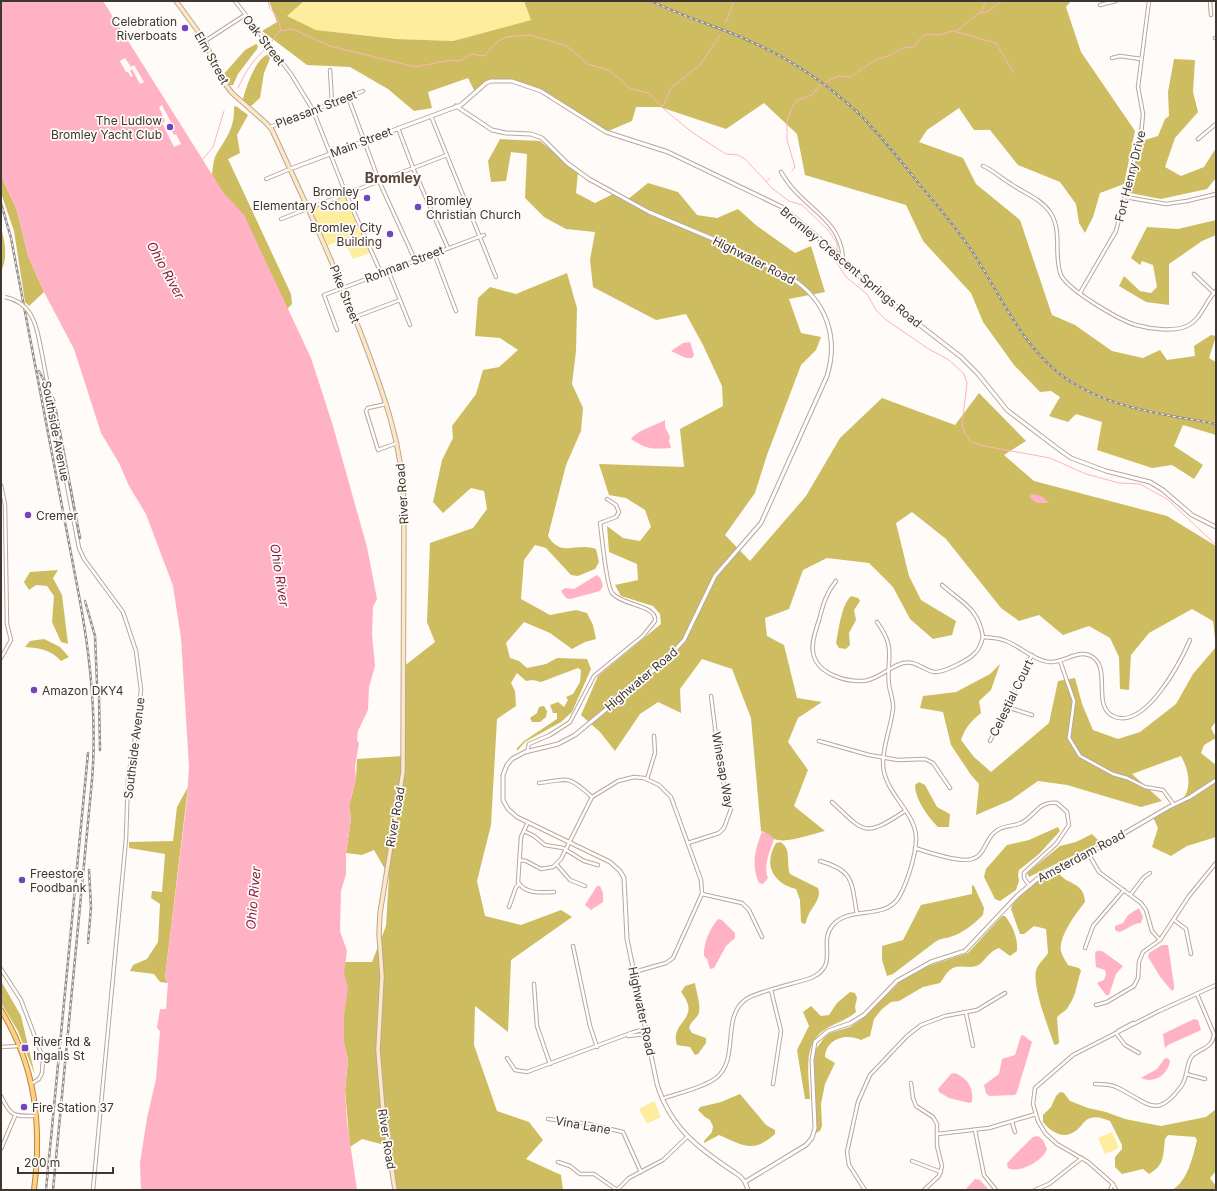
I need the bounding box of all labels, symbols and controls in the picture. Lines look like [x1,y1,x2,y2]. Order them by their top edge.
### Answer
street label: Oak Street [240,12,288,68]
place label: Celebration Riverboats [112,14,177,43]
marker: Celebration Riverboats [180,23,190,33]
street label: Elm Street [191,29,233,87]
street label: Pleasant Street [273,87,359,131]
place label: The Ludlow Bromley Yacht Club [51,113,162,142]
marker: The Ludlow Bromley Yacht Club [165,122,175,132]
street label: Main Street [328,123,394,161]
street label: Fort Henry Drive [1111,129,1149,223]
district label: Bromley [365,169,422,186]
place label: Bromley Elementary School [253,184,359,213]
marker: Bromley Elementary School [362,193,372,203]
place label: Bromley Christian Church [426,193,521,222]
marker: Bromley Christian Church [413,202,423,212]
street label: Bromley Crescent Springs Road [777,203,925,331]
place label: Bromley City Building [310,220,382,249]
marker: Bromley City Building [385,229,395,239]
street label: Highwater Road [710,233,798,287]
water label: Ohio River [144,238,189,302]
street label: Rohman Street [362,242,446,286]
street label: Pike Street [327,263,363,325]
street label: Southside Avenue [39,379,73,483]
street label: River Road [392,463,412,525]
place label: Cremer [36,508,79,523]
marker: Cremer [23,510,33,520]
water label: Ohio River [267,543,293,609]
street label: Highwater Road [602,644,680,714]
street label: Celestial Court [986,657,1036,739]
place label: Amazon DKY4 [42,683,124,698]
marker: Amazon DKY4 [29,685,39,695]
street label: Southside Avenue [120,696,148,800]
street label: Winesap Way [709,731,737,810]
street label: River Road [382,786,408,848]
street label: Amsterdam Road [1035,827,1127,885]
water label: Ohio River [242,865,264,930]
place label: Freestore Foodbank [30,866,87,895]
marker: Freestore Foodbank [17,875,27,885]
street label: Highwater Road [625,965,659,1057]
place label: River Rd & Ingalls St [33,1034,91,1063]
marker: River Rd & Ingalls St [20,1043,30,1053]
place label: Fire Station 37 [32,1100,114,1115]
marker: Fire Station 37 [19,1102,29,1112]
street label: River Road [375,1108,399,1170]
street label: Vina Lane [554,1113,612,1137]
scale bar [18,1149,113,1175]
text: 200 m [24,1155,60,1170]

